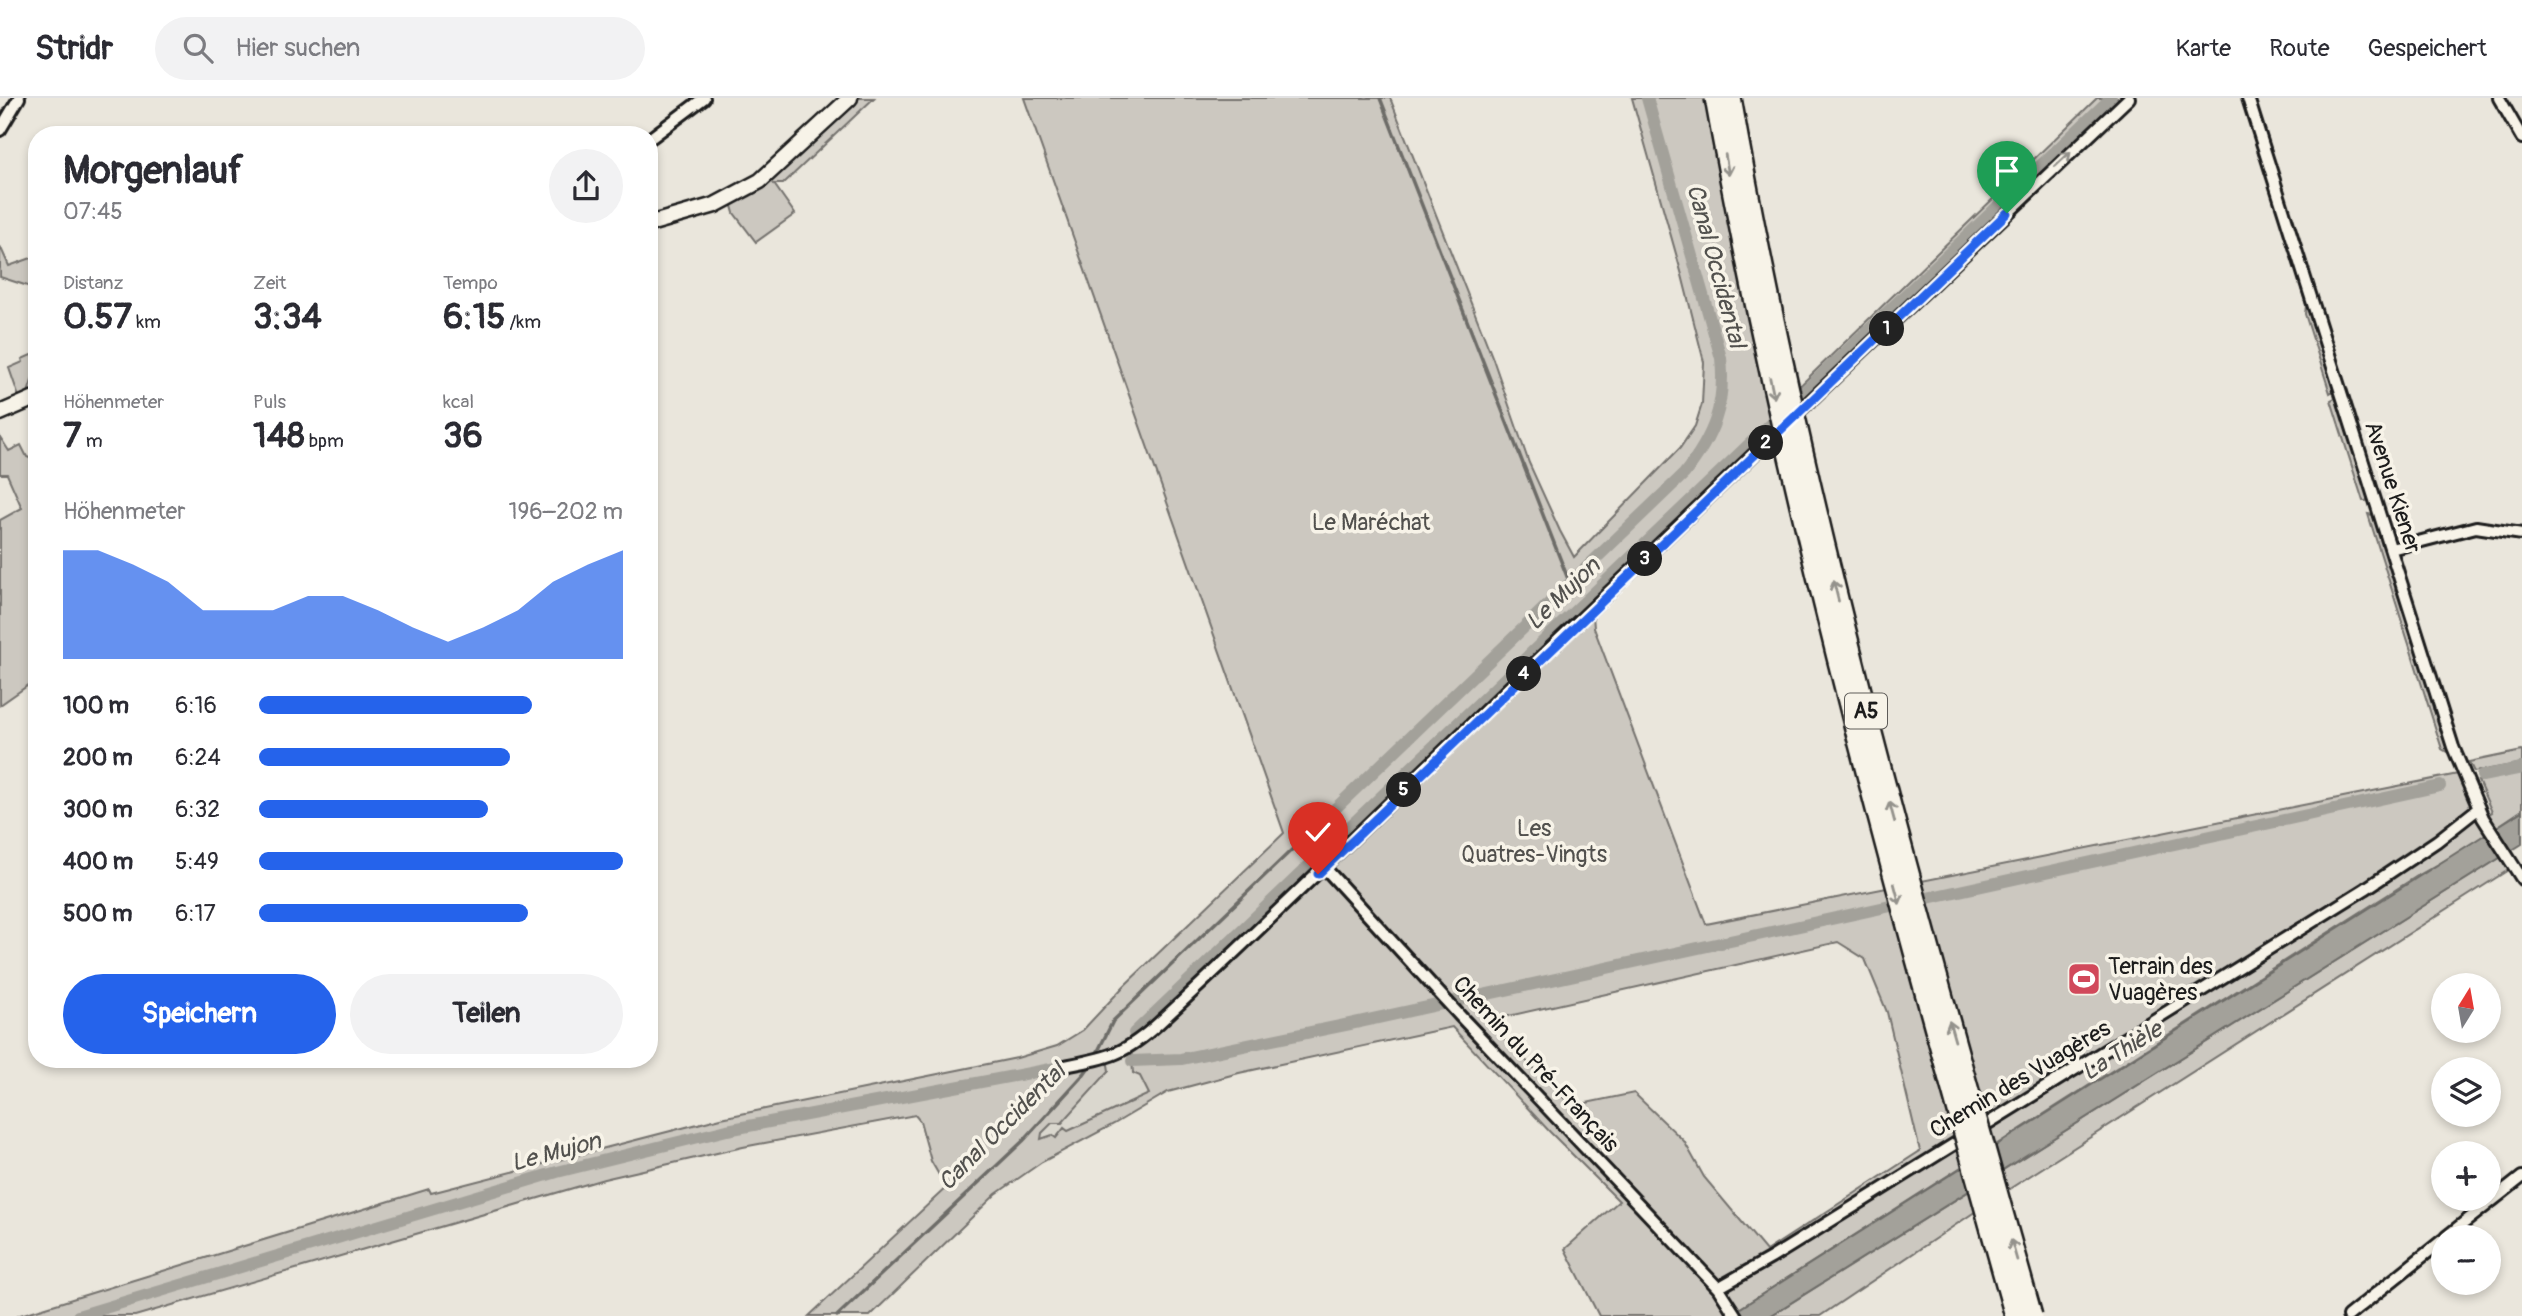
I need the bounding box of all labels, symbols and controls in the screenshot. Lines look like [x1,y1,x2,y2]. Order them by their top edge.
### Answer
search box [155,17,645,80]
text: Stridr [35,28,113,69]
icon: search [179,29,217,67]
text: Hier suchen [235,32,361,64]
text: Karte [2175,34,2231,63]
text: Route [2269,34,2330,63]
text: Gespeichert [2368,34,2487,63]
pin [1977,141,2037,213]
text: Morgenlauf [63,147,243,195]
button: share [549,149,623,223]
one-way arrow [2054,151,2072,167]
icon: arrive [1988,152,2026,190]
one-way arrow [1721,153,1734,176]
water label: Canal Occidental [1680,181,1752,353]
text: 07:45 [63,197,123,226]
text: Distanz [63,271,123,295]
text: Zeit [253,271,286,295]
text: Tempo [443,271,498,295]
text: 0.57 [63,295,132,339]
text: 3:34 [253,295,322,339]
text: 6:15 [443,295,505,339]
text: km [132,310,161,334]
text: /km [505,310,541,334]
pin: 1 [1870,312,1904,346]
text: 1 [1883,316,1890,340]
one-way arrow [1766,376,1780,399]
text: Höhenmeter [63,390,164,414]
text: Puls [253,390,286,414]
text: kcal [443,390,474,414]
text: 7 [63,414,82,458]
text: 148 [253,414,305,458]
text: 36 [443,414,483,458]
street label: Avenue Kiener [2358,417,2428,557]
pin: 2 [1748,426,1784,460]
text: m [82,429,103,453]
text: bpm [305,429,344,453]
text: 2 [1760,430,1771,454]
text: Höhenmeter [63,497,185,526]
text: 196–202 m [508,497,623,526]
park label: Le Maréchat [1312,508,1431,537]
pin: 3 [1628,542,1662,576]
text: 3 [1639,546,1650,570]
water label: Le Mujon [1520,551,1607,636]
one-way arrow [1829,581,1842,603]
pin: 4 [1506,656,1542,692]
text: 4 [1518,661,1529,685]
text: 100 m [63,691,129,720]
text: 6:16 [175,691,217,720]
road number: A5 [1845,694,1887,728]
text: 200 m [63,743,133,772]
text: 6:24 [175,743,221,772]
pin: 5 [1386,772,1422,808]
text: 5 [1398,777,1409,801]
text: 300 m [63,795,133,824]
text: 6:32 [175,795,220,824]
one-way arrow [1885,801,1898,823]
pin [1288,802,1348,874]
icon: check [1299,813,1337,851]
park label: Les Quatres-Vingts [1461,814,1607,869]
text: 400 m [63,847,133,876]
text: 5:49 [175,847,219,876]
one-way arrow [1892,883,1905,905]
text: 500 m [63,899,132,928]
text: 6:17 [175,899,216,928]
place label: Terrain des Vuagères [2108,952,2213,1007]
sports icon: Terrain des Vuagères [2065,960,2103,998]
street label: Chemin du Pré-Français [1447,970,1625,1158]
north arrow [2431,973,2501,1043]
map controls [2431,973,2501,1295]
button: Speichern [63,974,336,1054]
button: Teilen [350,974,623,1054]
street label: Chemin des Vuagères [1924,1014,2116,1144]
water label: La Thièle [2076,1014,2169,1087]
one-way arrow [1945,1021,1958,1043]
water label: Canal Occidental [932,1056,1073,1197]
button: layers [2431,1057,2501,1127]
water label: Le Mujon [508,1126,605,1178]
button: + [2431,1141,2501,1211]
button: − [2431,1225,2501,1295]
one-way arrow [2006,1240,2019,1262]

